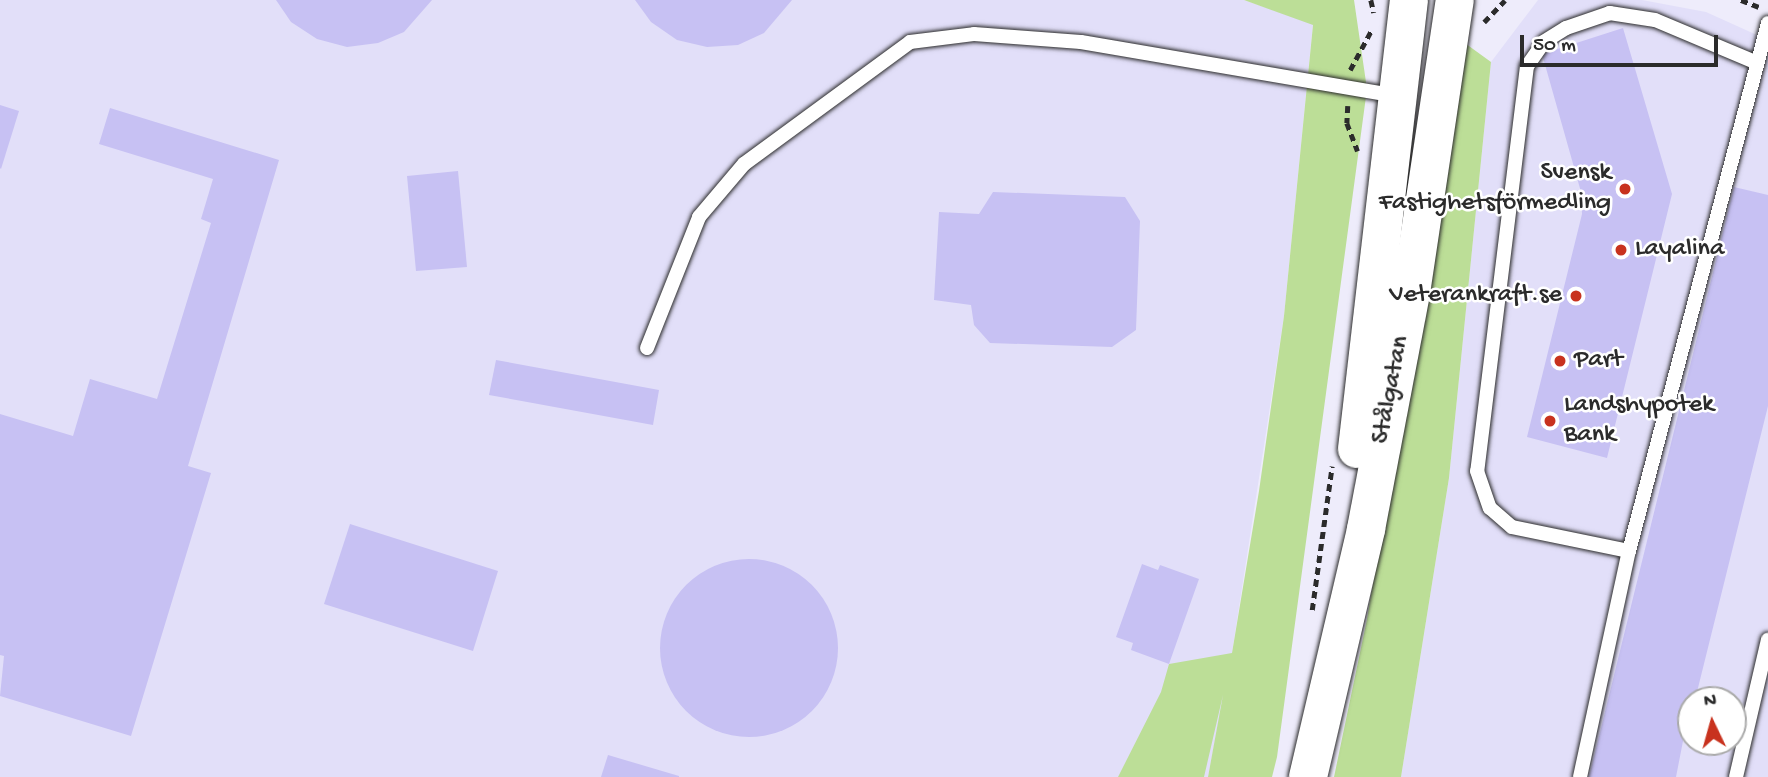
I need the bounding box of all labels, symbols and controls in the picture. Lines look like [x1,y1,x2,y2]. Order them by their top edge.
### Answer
scale bar [1523,21,1721,65]
text: 50 m [1533,34,1576,59]
place label: Svensk Fastighetsförmedling [1379,158,1611,220]
marker: Svensk Fastighetsförmedling [1617,181,1633,197]
place label: Layalina [1635,234,1724,266]
marker: Layalina [1613,242,1629,258]
place label: Veterankraft.se [1389,280,1562,312]
marker: Veterankraft.se [1568,288,1584,304]
street label: Stålgatan [1366,333,1418,447]
place label: Part [1574,345,1623,377]
marker: Part [1552,353,1568,369]
place label: Landshypotek Bank [1564,390,1714,452]
marker: Landshypotek Bank [1542,413,1558,429]
north arrow [1677,686,1747,756]
text: N [1703,690,1717,714]

